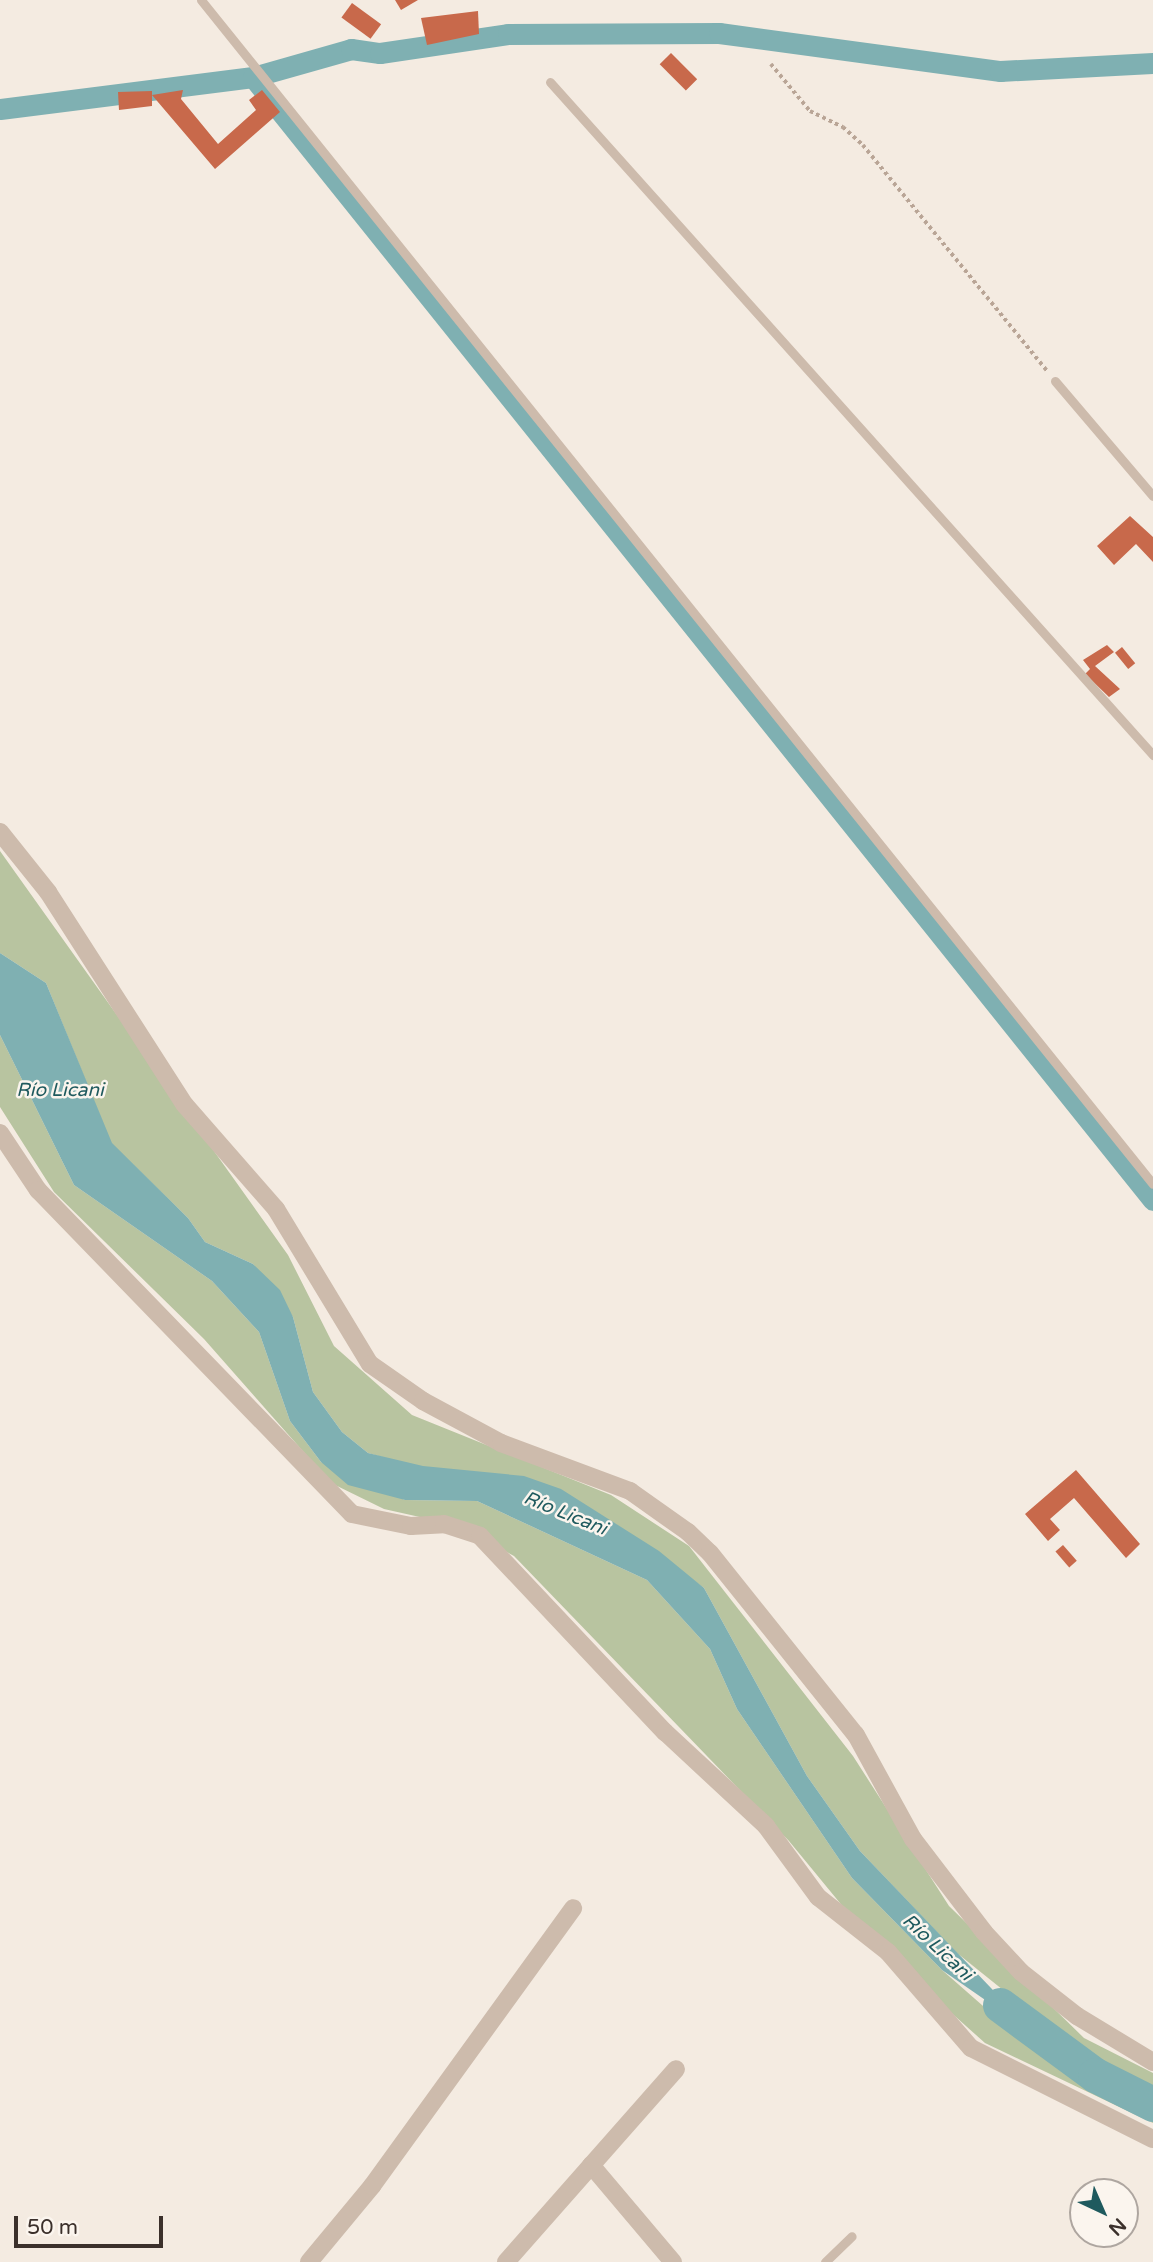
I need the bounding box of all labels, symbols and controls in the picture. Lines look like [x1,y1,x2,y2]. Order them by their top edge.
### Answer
water label: Río Licani [16,1080,104,1102]
water label: Río Licani [520,1487,610,1541]
water label: Río Licani [897,1910,977,1986]
north arrow [1069,2178,1139,2248]
scale bar [18,2202,166,2246]
text: N [1104,2213,1130,2240]
text: 50 m [27,2215,78,2240]

